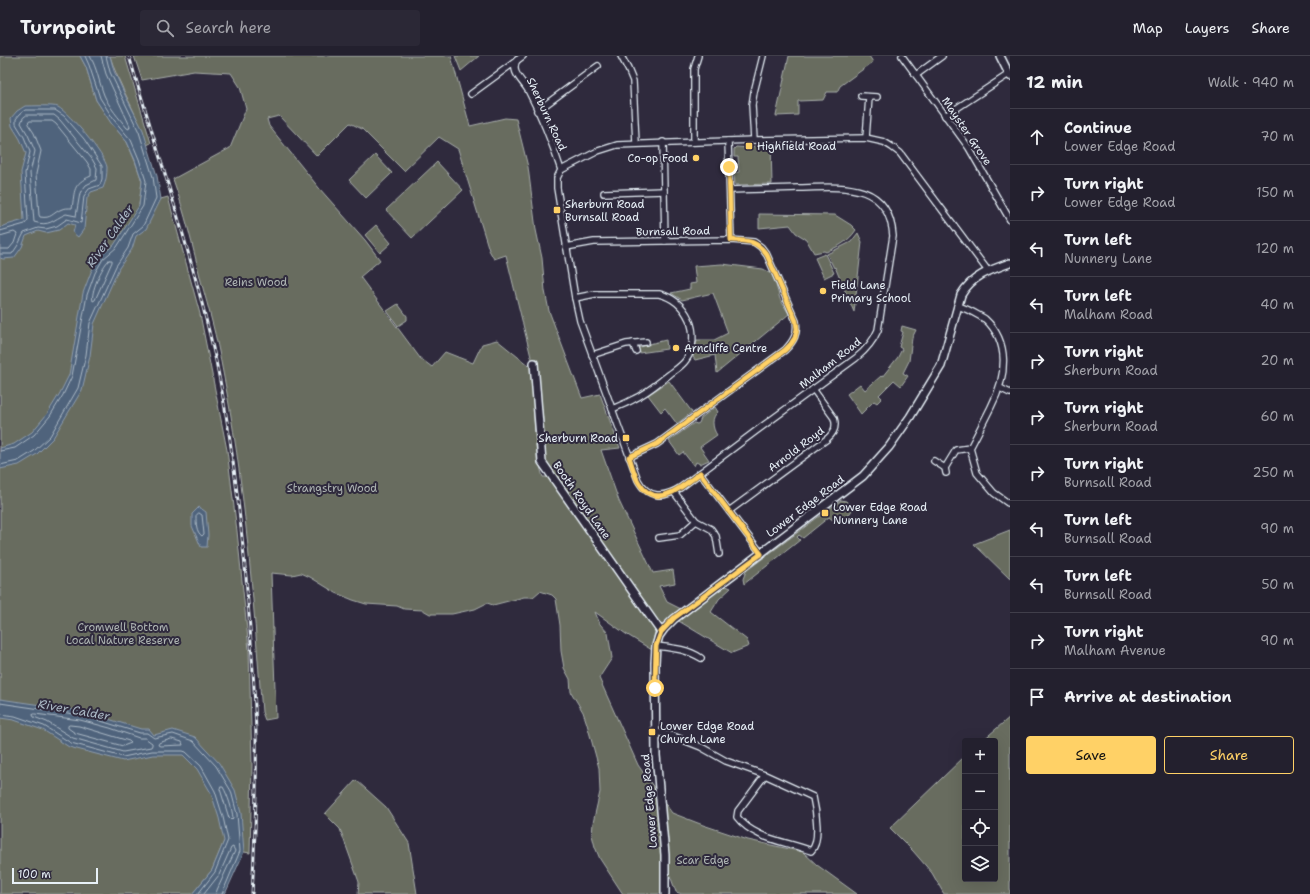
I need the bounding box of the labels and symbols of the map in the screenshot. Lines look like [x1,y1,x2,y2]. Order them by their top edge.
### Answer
street label: Sherburn Road [523,75,570,153]
street label: Mayster Grove [938,94,995,168]
place label: Highfield Road [757,139,836,154]
marker: Highfield Road [744,141,754,151]
place label: Co-op Food [628,151,688,166]
marker: Co-op Food [691,153,701,163]
route end [720,158,738,176]
place label: Sherburn Road Burnsall Road [565,197,644,225]
water label: River Calder [83,201,138,270]
marker: Sherburn Road Burnsall Road [552,205,562,215]
street label: Burnsall Road [636,223,710,240]
park label: Reins Wood [225,275,287,290]
place label: Field Lane Primary School [831,278,911,306]
marker: Field Lane Primary School [818,286,828,296]
street label: Malham Road [796,334,865,392]
place label: Arncliffe Centre [684,341,767,356]
marker: Arncliffe Centre [671,343,681,353]
street label: Arnold Royd [765,423,828,476]
place label: Sherburn Road [539,431,618,446]
marker: Sherburn Road [621,433,631,443]
street label: Booth Royd Lane [549,459,614,542]
street label: Lower Edge Road [763,472,848,541]
park label: Strangstry Wood [287,481,377,496]
place label: Lower Edge Road Nunnery Lane [833,500,927,528]
marker: Lower Edge Road Nunnery Lane [820,508,830,518]
park label: Cromwell Bottom Local Nature Reserve [66,620,180,648]
route start [646,679,664,697]
water label: River Calder [37,696,112,724]
place label: Lower Edge Road Church Lane [660,719,754,747]
marker: Lower Edge Road Church Lane [647,727,657,737]
street label: Lower Edge Road [638,753,661,849]
park label: Scar Edge [676,853,730,868]
scale bar [12,866,98,885]

